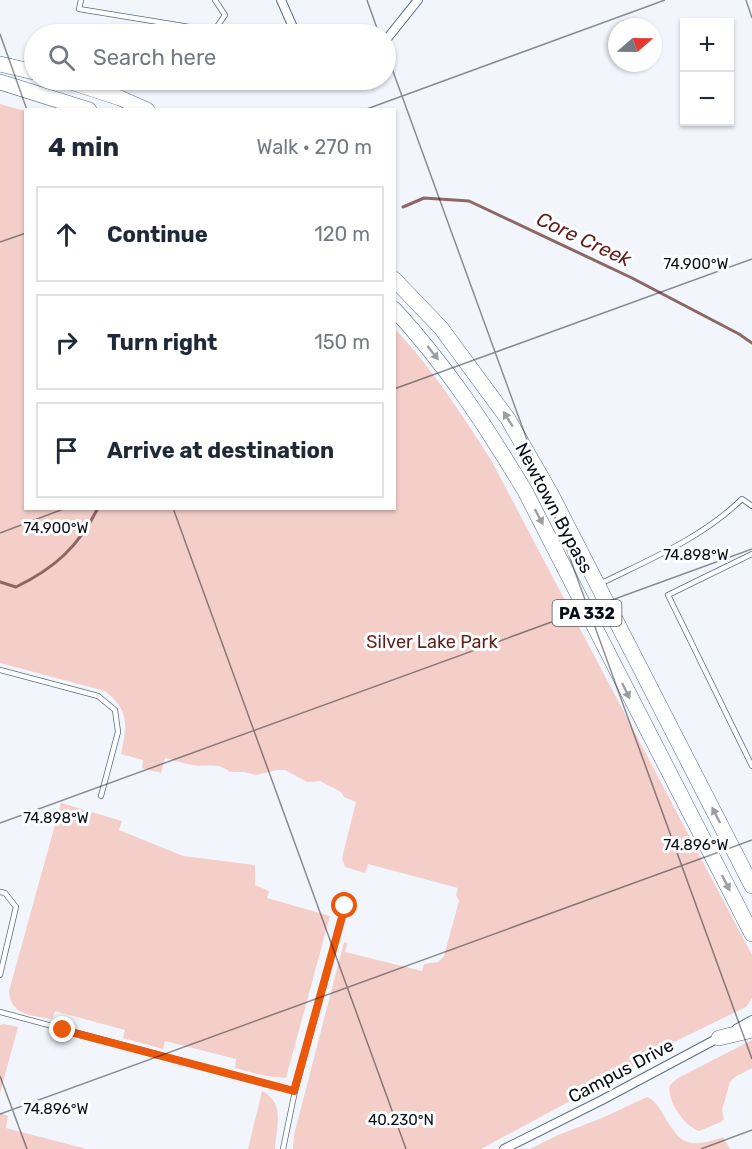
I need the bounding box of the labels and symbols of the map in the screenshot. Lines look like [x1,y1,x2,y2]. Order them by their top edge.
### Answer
north arrow [608,18,662,72]
water label: Core Creek [533,207,636,272]
text: 74.900°W [663,255,729,273]
one-way arrow [427,345,440,361]
one-way arrow [503,411,514,427]
street label: Newtown Bypass [510,439,598,577]
one-way arrow [534,509,544,526]
text: 74.900°W [23,519,89,537]
text: 74.898°W [663,546,729,564]
road number: PA 332 [552,600,622,626]
park label: Silver Lake Park [366,631,498,653]
one-way arrow [622,683,631,700]
one-way arrow [712,806,721,823]
text: 74.898°W [23,809,89,827]
text: 74.896°W [663,836,729,854]
one-way arrow [721,874,731,891]
route start [331,892,357,918]
route end [49,1016,75,1042]
street label: Campus Drive [564,1034,678,1108]
text: 74.896°W [23,1100,89,1118]
text: 40.230°N [368,1111,434,1129]

